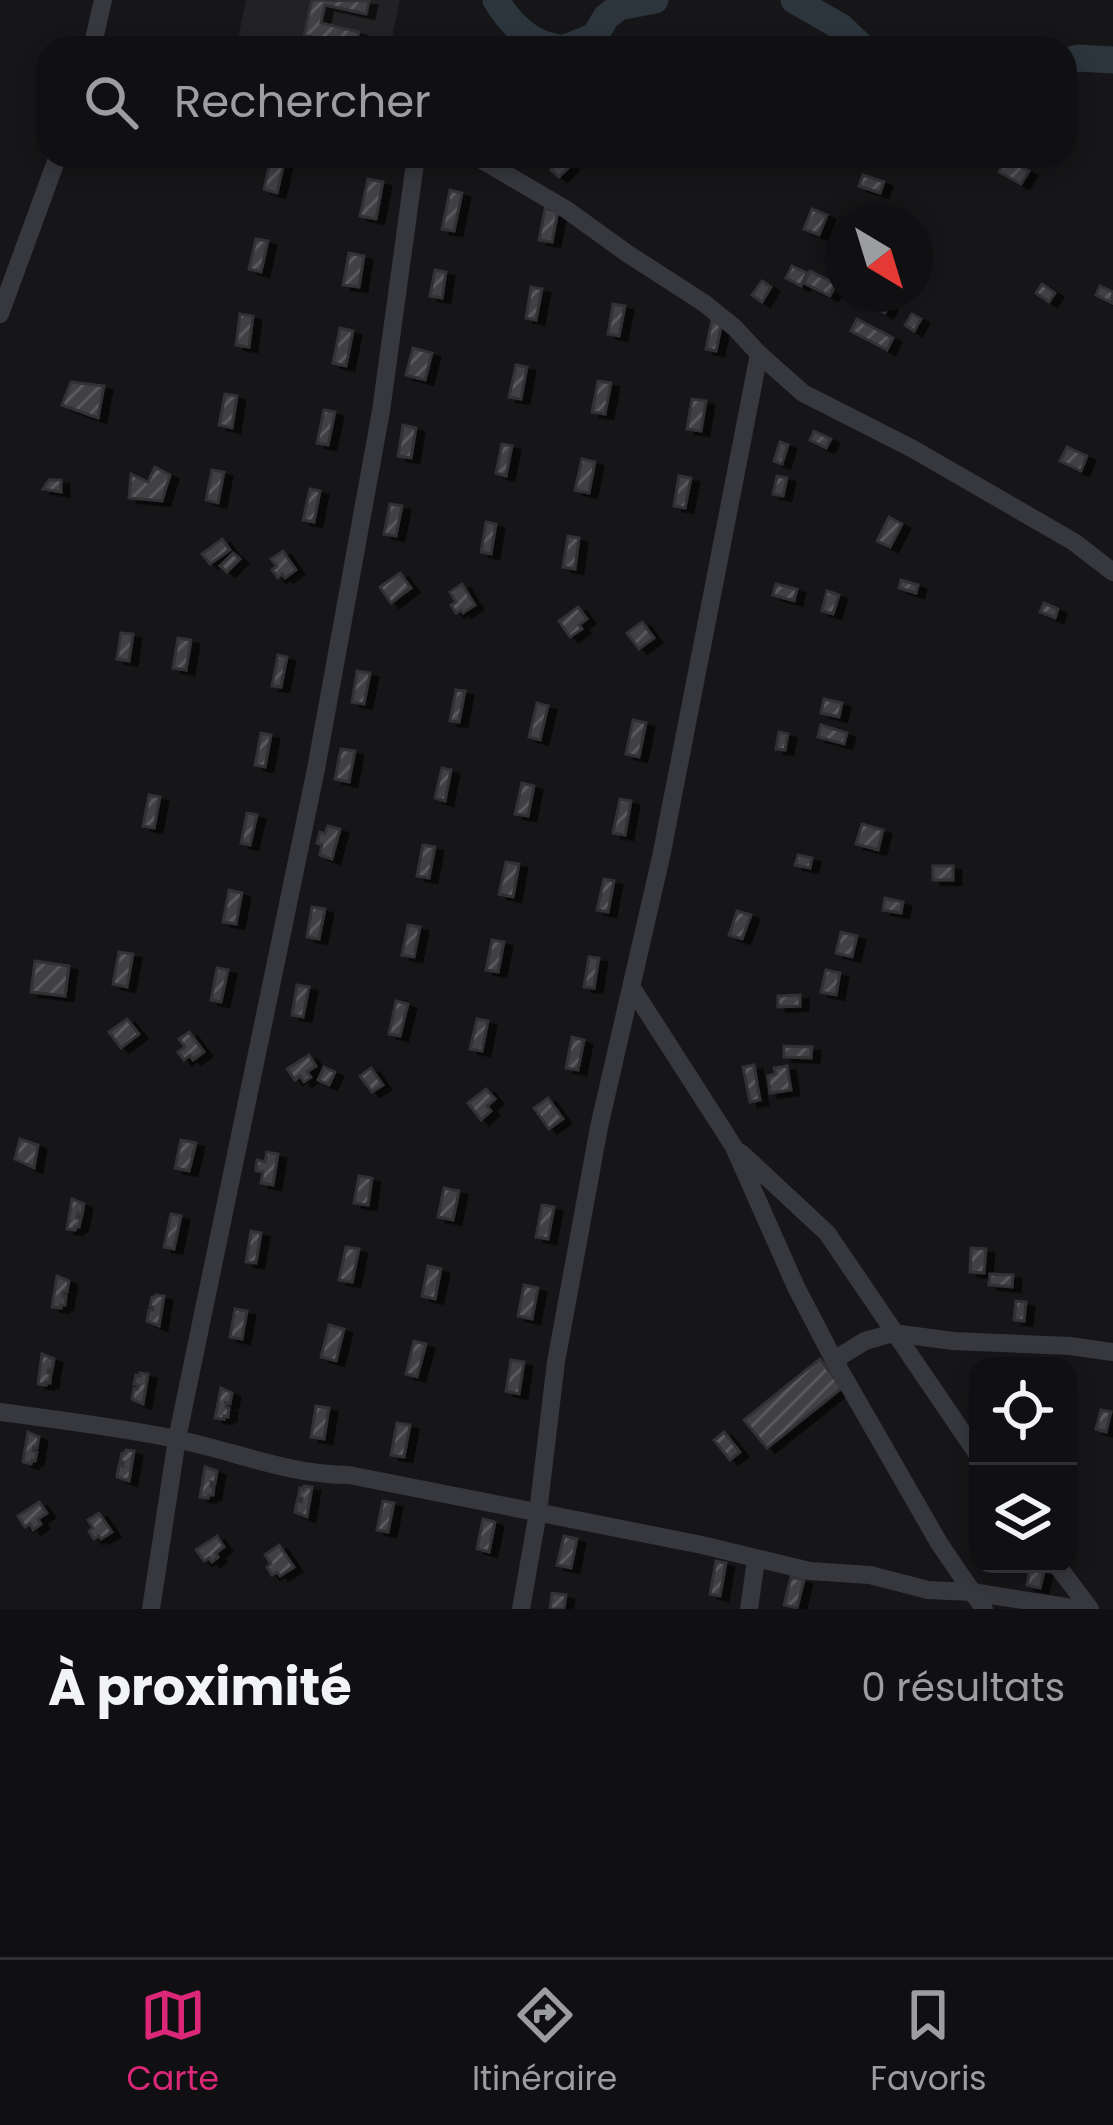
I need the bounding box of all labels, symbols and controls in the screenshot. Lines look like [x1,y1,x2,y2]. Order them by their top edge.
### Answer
search box [36,36,1077,168]
icon: search [78,69,144,135]
text: Rechercher [174,70,431,133]
north arrow [825,204,933,312]
map controls [969,1357,1077,1573]
button: locate [969,1357,1077,1465]
button: layers [969,1465,1077,1573]
text: À proximité [48,1651,352,1723]
text: 0 résultats [861,1660,1065,1715]
tab: Carte [126,1982,219,2104]
tab: Itinéraire [472,1982,617,2104]
tab: Favoris [870,1982,987,2104]

